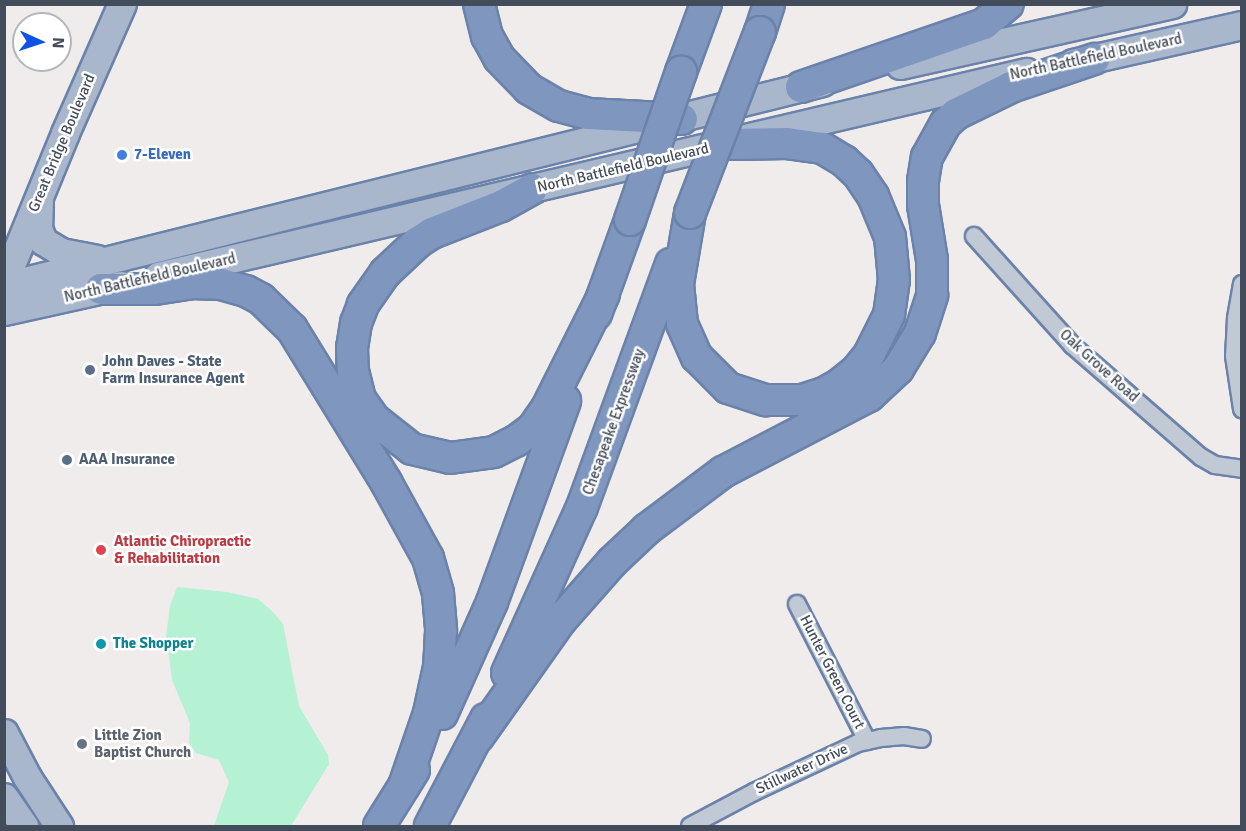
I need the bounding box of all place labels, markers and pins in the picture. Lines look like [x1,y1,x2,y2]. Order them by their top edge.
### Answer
place label: 7-Eleven [134,146,191,164]
marker: 7-Eleven [115,148,129,162]
place label: John Daves - State Farm Insurance Agent [102,352,245,387]
marker: John Daves - State Farm Insurance Agent [83,363,97,377]
place label: AAA Insurance [79,451,175,469]
marker: AAA Insurance [60,453,74,467]
place label: Atlantic Chiropractic & Rehabilitation [114,532,251,567]
marker: Atlantic Chiropractic & Rehabilitation [92,541,110,559]
place label: The Shopper [113,635,193,653]
marker: The Shopper [94,637,108,651]
place label: Little Zion Baptist Church [94,726,191,761]
marker: Little Zion Baptist Church [75,737,89,751]

